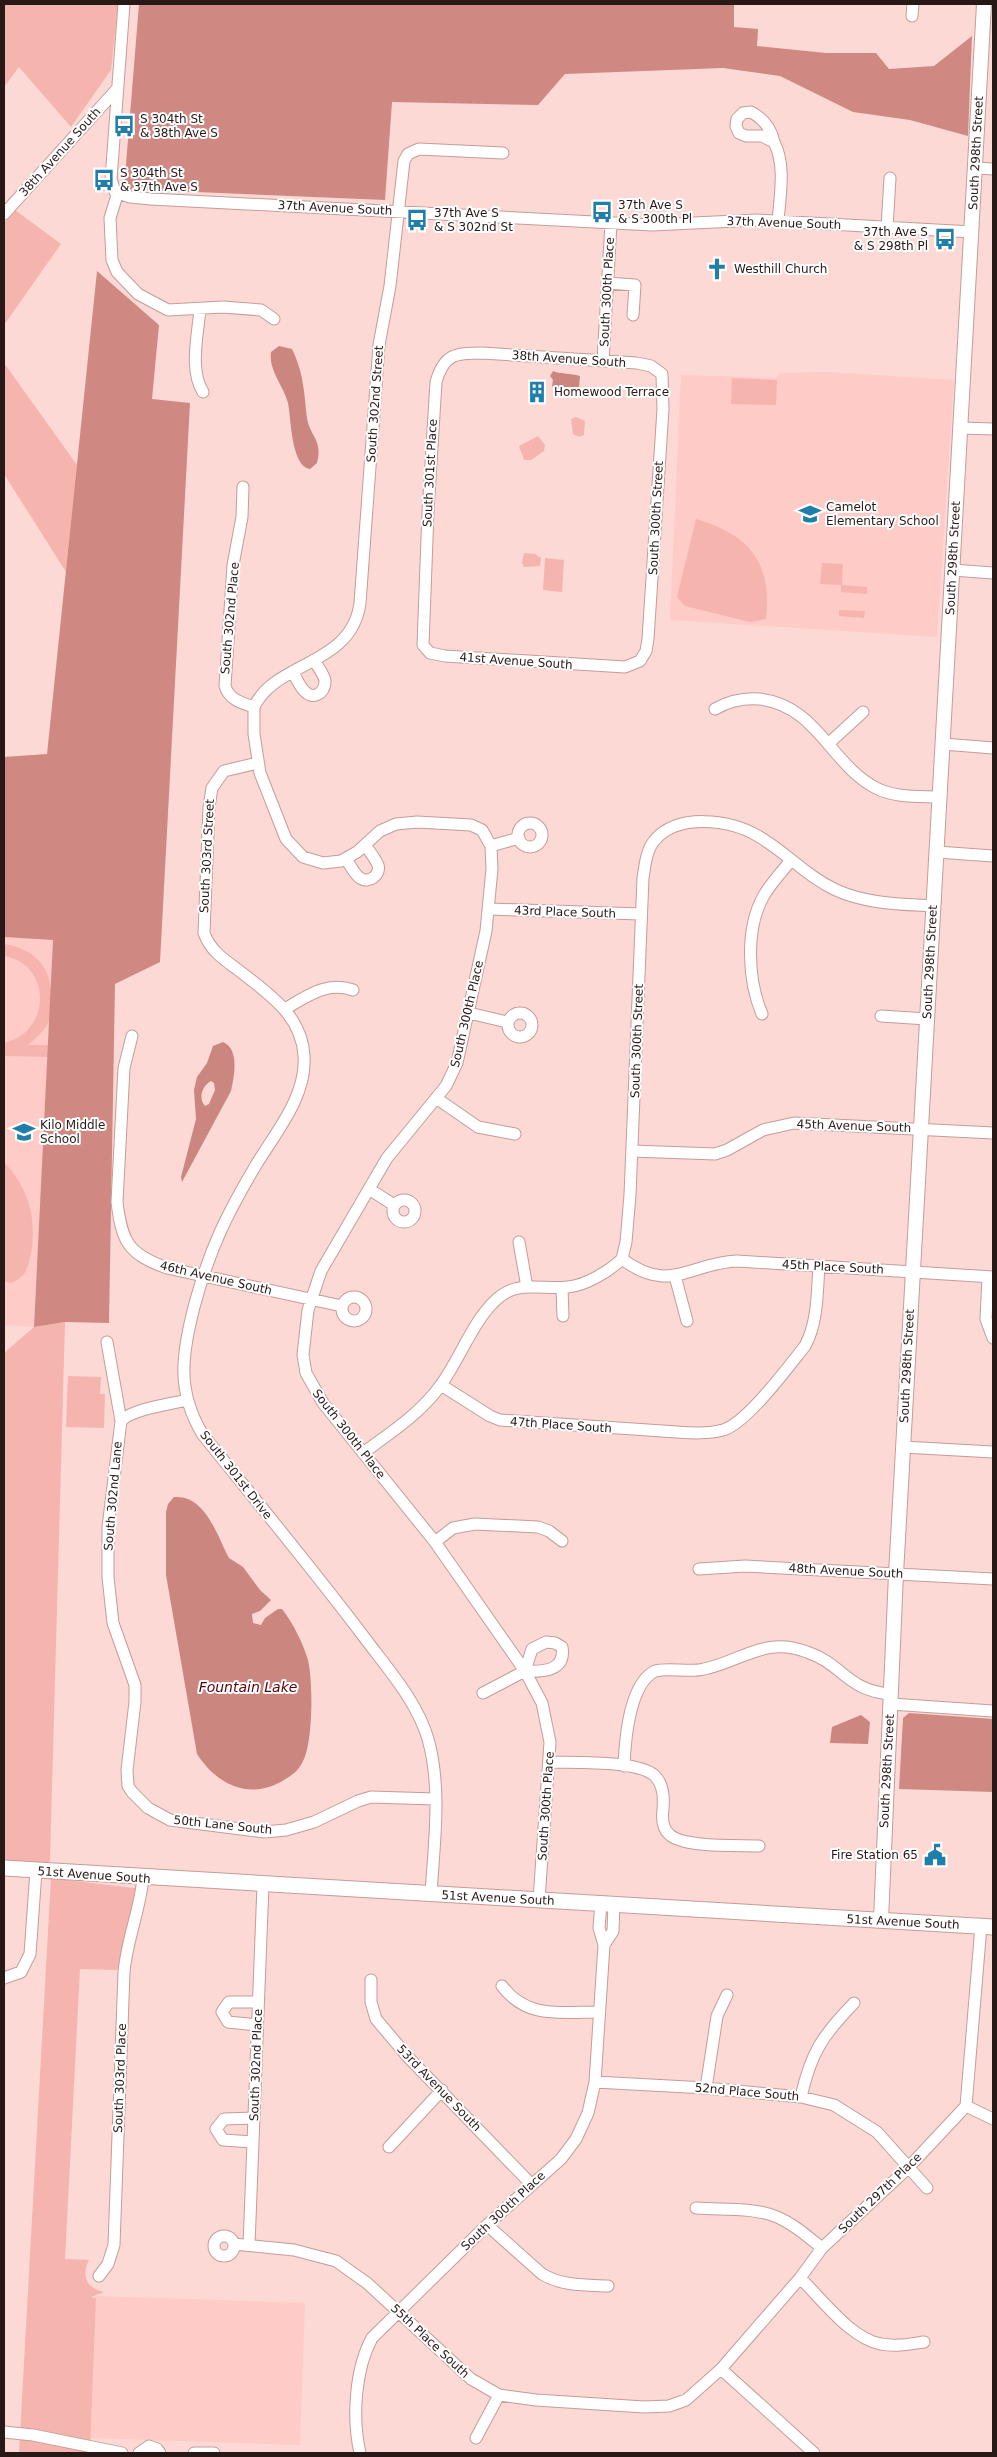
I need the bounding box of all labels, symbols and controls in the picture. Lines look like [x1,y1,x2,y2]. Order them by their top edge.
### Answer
street label: South 298th Street [966,95,986,210]
street label: 38th Avenue South [16,105,104,199]
place label: S 304th St & 38th Ave S [140,112,218,140]
bus stop icon: S 304th St & 38th Ave S [111,113,137,139]
place label: S 304th St & 37th Ave S [120,166,198,194]
bus stop icon: S 304th St & 37th Ave S [91,167,117,193]
street label: 37th Avenue South [277,198,393,218]
place label: 37th Ave S & S 300th Pl [618,198,692,226]
bus stop icon: 37th Ave S & S 300th Pl [589,199,615,225]
place label: 37th Ave S & S 302nd St [434,206,513,234]
bus stop icon: 37th Ave S & S 302nd St [404,207,430,233]
street label: 37th Avenue South [726,214,842,232]
place label: 37th Ave S & S 298th Pl [854,225,928,253]
bus stop icon: 37th Ave S & S 298th Pl [932,226,958,252]
street label: South 300th Place [597,237,617,347]
church icon: Westhill Church [704,256,730,282]
place label: Westhill Church [734,262,827,276]
street label: South 302nd Street [364,345,386,463]
street label: 38th Avenue South [511,348,627,370]
building icon: Homewood Terrace [524,379,550,405]
place label: Homewood Terrace [554,385,669,399]
street label: South 301st Place [420,419,440,527]
street label: South 300th Street [646,460,666,575]
place label: Camelot Elementary School [826,500,939,528]
street label: South 298th Street [943,500,963,615]
school or university icon: Camelot Elementary School [797,501,823,527]
street label: South 302nd Place [218,561,242,675]
street label: 41st Avenue South [459,650,573,672]
street label: South 303rd Street [197,798,217,913]
street label: 43rd Place South [514,903,616,921]
street label: South 298th Street [920,904,940,1019]
street label: South 300th Place [448,959,486,1069]
street label: South 300th Street [628,983,646,1098]
street label: 45th Avenue South [796,1117,912,1135]
place label: Kilo Middle School [40,1118,105,1146]
school or university icon: Kilo Middle School [11,1119,37,1145]
street label: 45th Place South [782,1257,884,1277]
street label: 46th Avenue South [159,1258,273,1298]
street label: South 298th Street [897,1308,917,1423]
street label: South 300th Place [310,1386,388,1482]
street label: 47th Place South [510,1414,612,1436]
street label: South 301st Drive [197,1428,275,1522]
street label: South 302nd Lane [101,1441,125,1551]
street label: 48th Avenue South [788,1561,904,1581]
water label: Fountain Lake [199,1679,297,1695]
street label: South 298th Street [877,1713,897,1828]
street label: South 300th Place [535,1751,557,1861]
street label: 50th Lane South [173,1813,273,1837]
public building icon: Fire Station 65 [922,1842,948,1868]
place label: Fire Station 65 [831,1848,918,1862]
street label: 51st Avenue South [37,1864,151,1886]
street label: 51st Avenue South [441,1888,555,1908]
street label: 51st Avenue South [846,1912,960,1932]
street label: South 302nd Place [247,2009,265,2121]
street label: South 303rd Place [111,2023,129,2133]
street label: 53rd Avenue South [394,2042,484,2134]
street label: 52nd Place South [694,2080,800,2104]
street label: South 297th Place [836,2150,924,2236]
street label: South 300th Place [458,2168,548,2254]
street label: 55th Place South [388,2301,472,2381]

